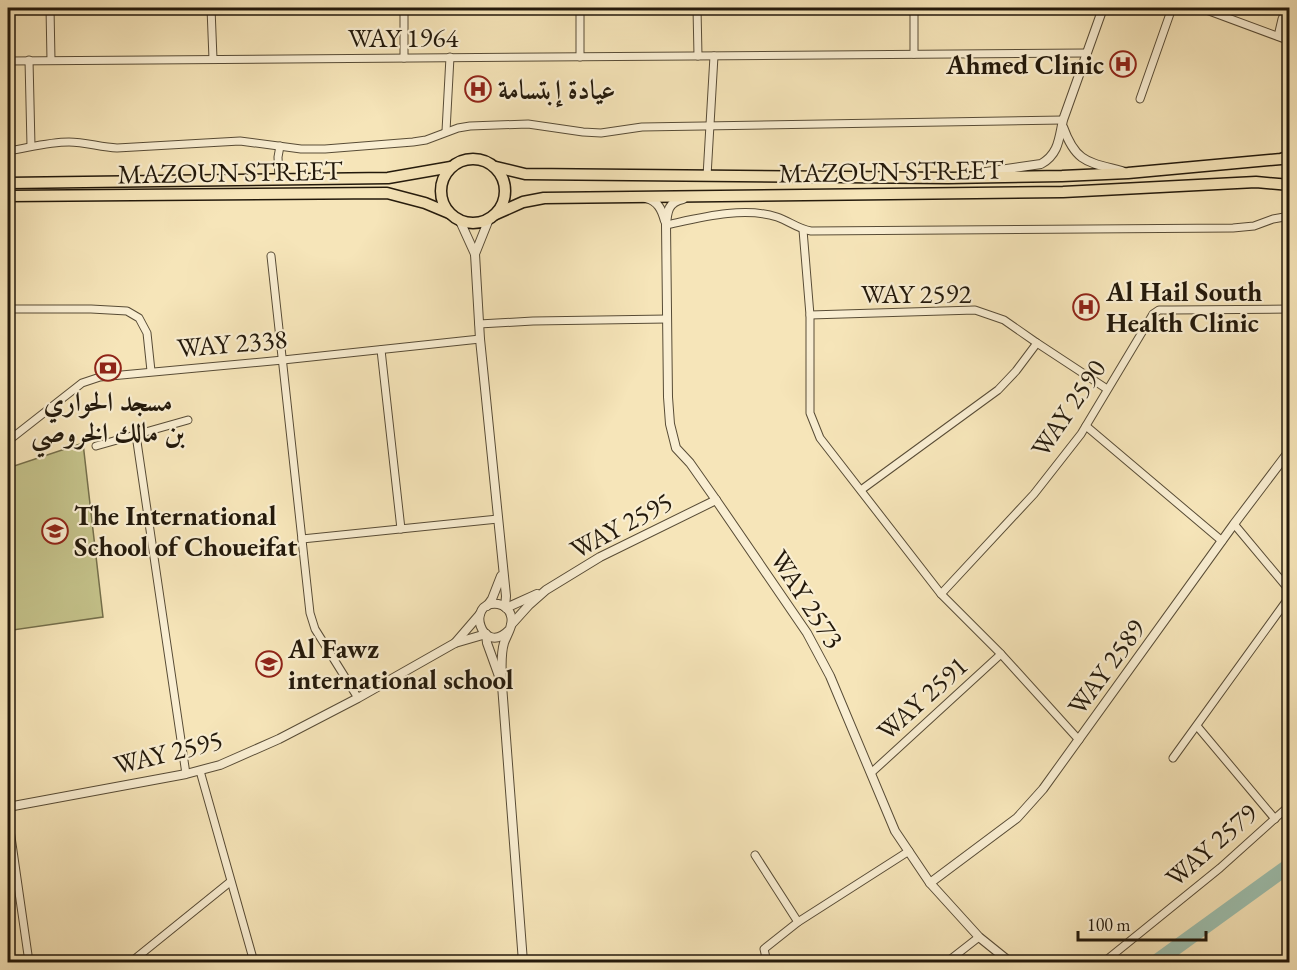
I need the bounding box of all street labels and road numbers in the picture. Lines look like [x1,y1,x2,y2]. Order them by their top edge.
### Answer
street label: WAY 1964 [348,20,459,55]
street label: MAZOUN STREET [778,152,1005,190]
street label: MAZOUN STREET [117,153,344,191]
street label: WAY 2592 [861,276,971,311]
street label: WAY 2338 [175,321,289,365]
street label: WAY 2590 [1023,352,1113,464]
street label: WAY 2595 [564,484,678,566]
street label: WAY 2573 [762,543,852,655]
street label: WAY 2589 [1059,612,1153,722]
street label: WAY 2591 [869,648,975,748]
street label: WAY 2595 [110,722,226,782]
street label: WAY 2579 [1158,795,1264,895]

